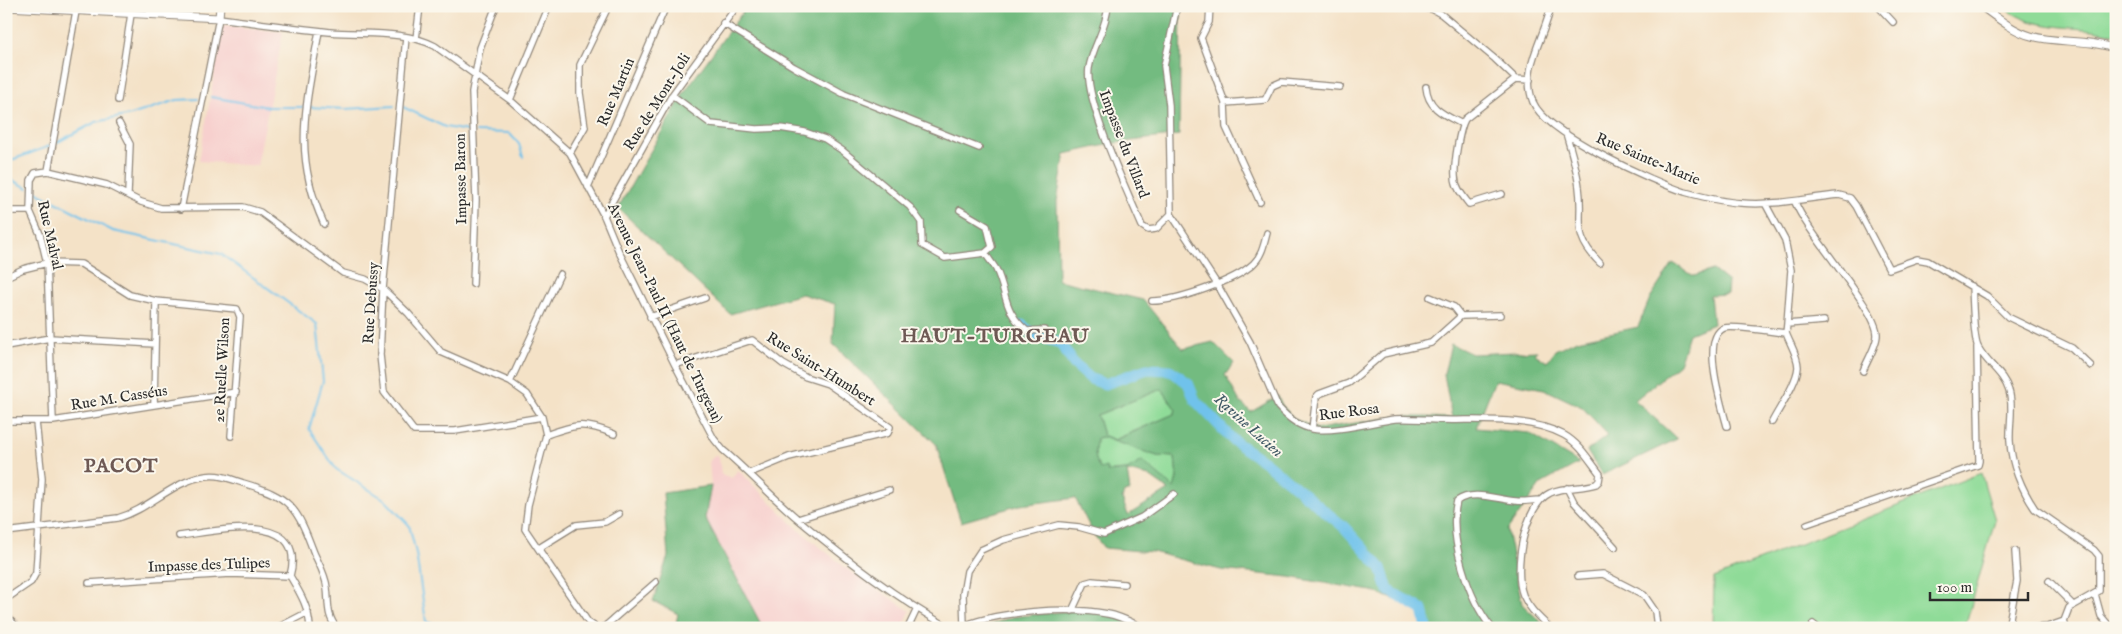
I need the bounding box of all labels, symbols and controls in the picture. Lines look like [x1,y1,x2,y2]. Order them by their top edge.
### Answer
street label: Rue de Mont-Joli [619,50,695,154]
street label: Rue Martin [593,55,639,129]
street label: Impasse du Villard [1095,87,1154,202]
street label: Rue Sainte-Marie [1593,129,1703,190]
street label: Impasse Baron [451,133,471,225]
street label: Rue Malval [33,198,67,273]
street label: Avenue Jean-Paul II (Haut de Turgeau) [603,199,727,427]
street label: Rue Debussy [359,261,383,344]
street label: 2e Ruelle Wilson [210,317,234,423]
district label: HAUT-TURGEAU [901,324,1089,349]
street label: Rue Saint-Humbert [763,328,879,410]
street label: Rue M. Casséus [69,381,169,415]
water label: Ravine Lucien [1209,390,1287,462]
street label: Rue Rosa [1318,399,1381,425]
district label: PACOT [84,454,158,479]
street label: Impasse des Tulipes [147,553,271,577]
scale bar [1930,569,2027,601]
text: 100 m [1937,578,1973,597]

